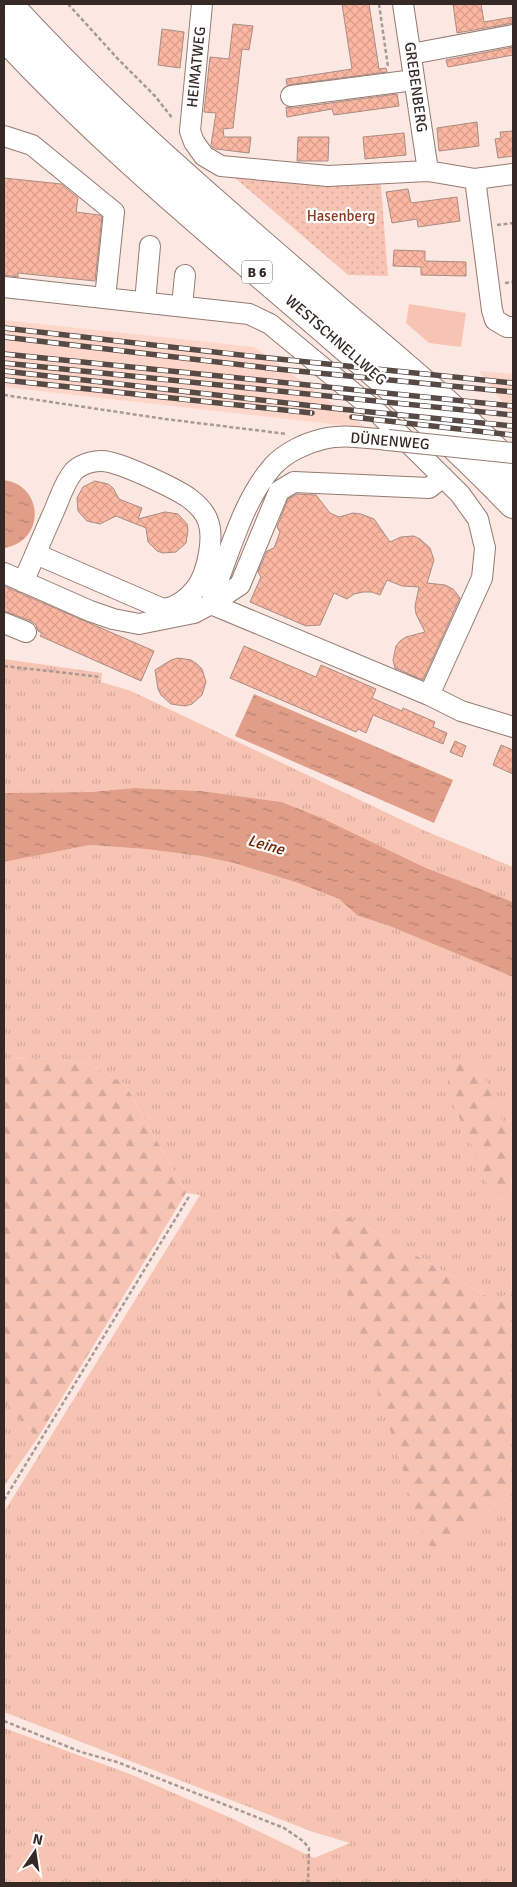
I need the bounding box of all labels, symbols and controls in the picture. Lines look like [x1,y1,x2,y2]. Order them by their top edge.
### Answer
street label: HEIMATWEG [183,26,209,108]
street label: GREBENBERG [401,41,431,133]
park label: Hasenberg [307,207,375,225]
road number: B 6 [242,260,272,284]
street label: WESTSCHNELLWEG [282,291,390,389]
street label: DÜNENWEG [350,429,430,453]
water label: Leine [245,830,287,860]
north arrow [10,1827,60,1877]
text: N [31,1830,44,1849]

